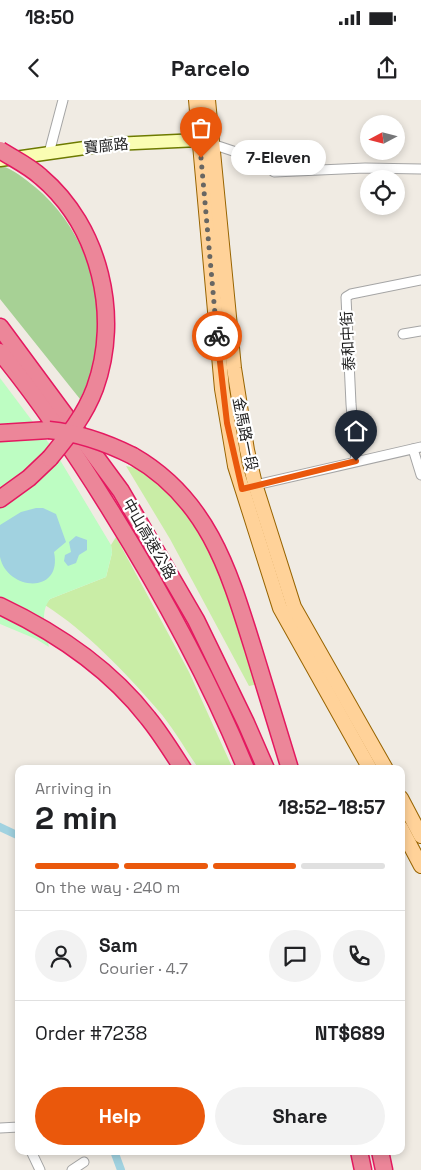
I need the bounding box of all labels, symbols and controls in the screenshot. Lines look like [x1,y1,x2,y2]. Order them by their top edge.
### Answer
text: 18:50 [25,5,74,30]
icon: back [20,54,48,82]
text: Parcelo [171,54,250,82]
icon: share [373,54,401,82]
pin [180,107,222,158]
icon: bag [187,114,215,142]
north arrow [360,115,405,160]
map controls [360,115,405,215]
street label: 寶廍路 [83,134,129,157]
callout: 7-Eleven [231,140,326,176]
text: 7-Eleven [246,147,311,168]
button: locate [360,170,405,215]
courier [192,311,242,361]
street label: 泰和中街 [336,311,359,371]
icon: bike [203,322,231,350]
street label: 金馬路一段 [229,395,262,473]
pin [335,410,377,461]
icon: home [342,417,370,445]
street label: 中山高速公路 [119,495,180,582]
text: Arriving in [35,778,112,799]
text: 18:52–18:57 [278,795,385,820]
text: 2 min [35,798,118,838]
text: On the way · 240 m [35,877,180,898]
button: person [35,930,87,982]
button: chat [269,930,321,982]
button: phone [333,930,385,982]
text: Sam [99,933,138,958]
text: Courier · 4.7 [99,958,188,979]
text: Order #7238 [35,1021,147,1046]
text: NT$689 [315,1021,385,1046]
button: Help [35,1087,205,1145]
button: Share [215,1087,385,1145]

